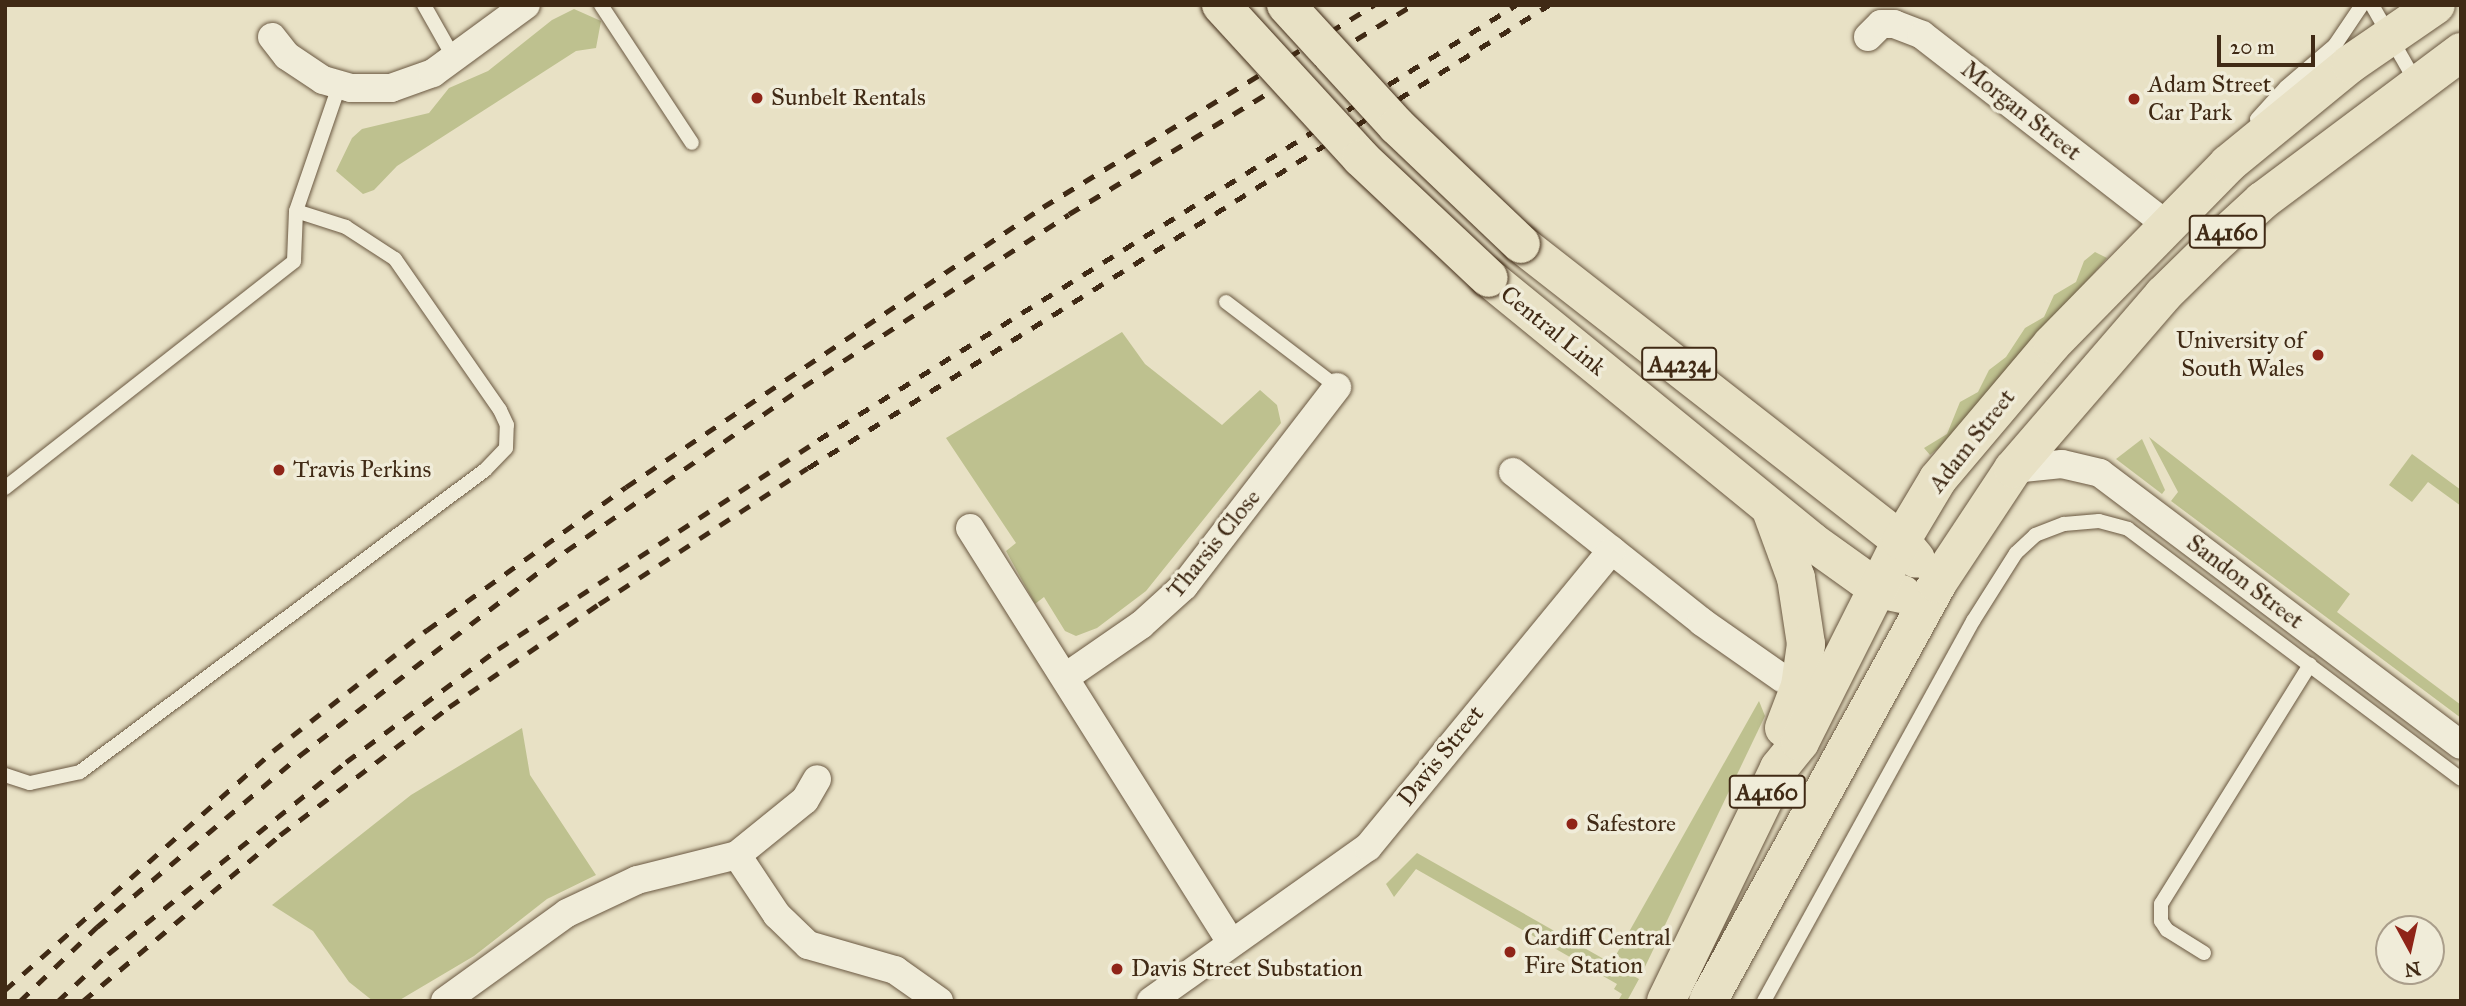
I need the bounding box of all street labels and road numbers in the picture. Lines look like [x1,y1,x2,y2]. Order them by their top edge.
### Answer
street label: Morgan Street [1955,55,2087,167]
road number: A4160 [2188,213,2266,252]
street label: Central Link [1495,280,1611,382]
road number: A4234 [1640,344,1718,384]
street label: Adam Street [1923,384,2021,498]
street label: Tharsis Close [1161,484,1267,604]
street label: Sandon Street [2181,529,2309,635]
street label: Davis Street [1392,700,1490,812]
road number: A4160 [1728,772,1806,812]

